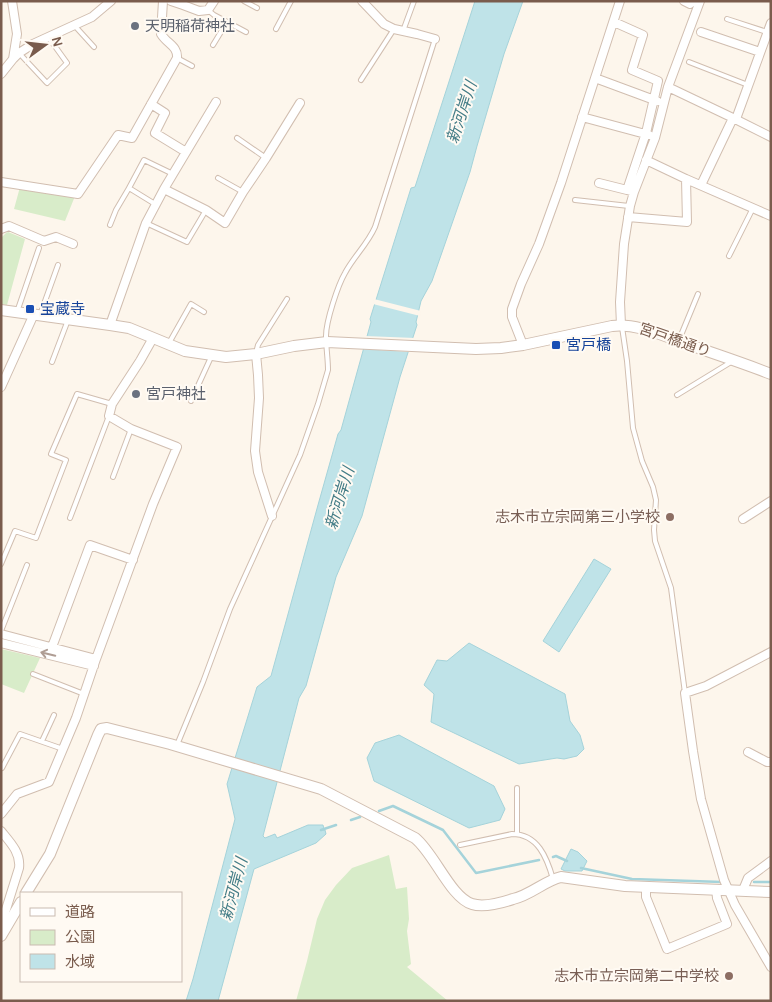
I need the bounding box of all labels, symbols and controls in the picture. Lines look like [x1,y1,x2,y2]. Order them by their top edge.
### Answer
place label: 天明稲荷神社 [145,17,235,35]
north arrow [20,20,70,70]
marker: 天明稲荷神社 [129,20,141,32]
text: N [48,35,67,49]
water label: 新河岸川 [443,77,481,146]
place label: 宝蔵寺 [40,300,85,318]
marker: 宝蔵寺 [24,303,36,315]
street label: 宮戸橋通り [637,319,713,361]
place label: 宮戸橋 [566,336,611,354]
marker: 宮戸橋 [550,339,562,351]
place label: 宮戸神社 [146,385,206,403]
marker: 宮戸神社 [130,388,142,400]
water label: 新河岸川 [321,463,359,532]
place label: 志木市立宗岡第三小学校 [495,508,660,526]
marker: 志木市立宗岡第三小学校 [664,511,676,523]
one-way arrow [40,649,56,659]
water label: 新河岸川 [216,854,251,923]
legend [20,892,182,982]
text: 道路 [65,903,95,921]
text: 公園 [65,928,95,946]
text: 水域 [65,953,95,971]
place label: 志木市立宗岡第二中学校 [554,967,719,985]
marker: 志木市立宗岡第二中学校 [723,970,735,982]

